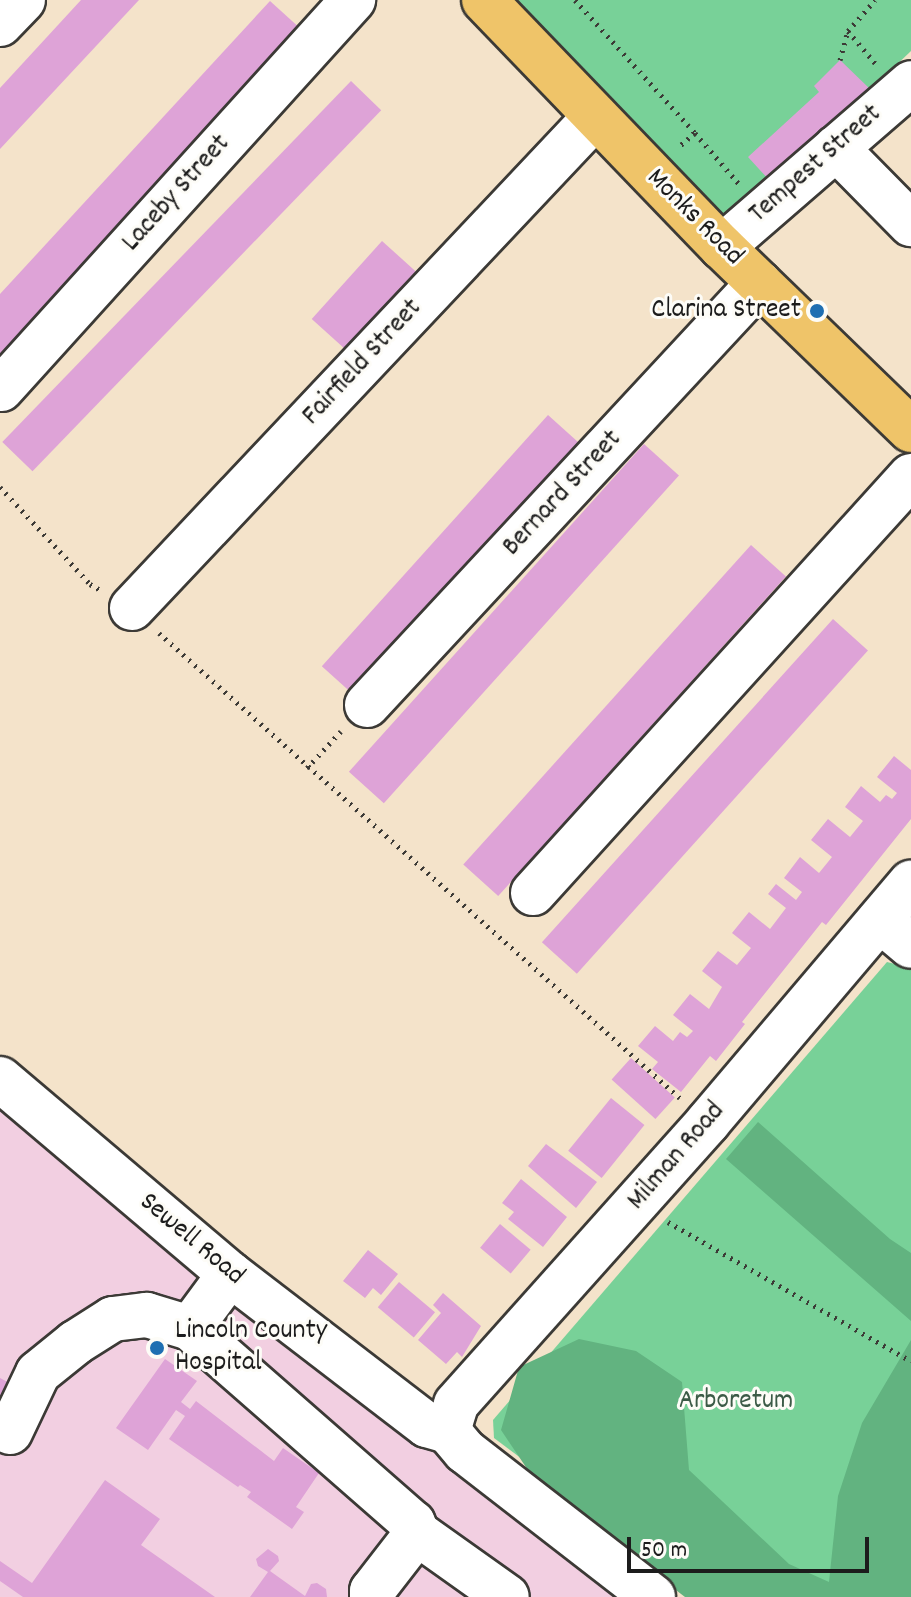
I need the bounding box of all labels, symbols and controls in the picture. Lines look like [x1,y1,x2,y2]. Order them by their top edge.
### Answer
street label: Tempest Street [743,98,889,232]
street label: Laceby Street [116,128,238,260]
street label: Monks Road [638,162,750,274]
street label: Fairfield Street [296,293,430,433]
place label: Clarina Street [651,294,801,328]
marker: Clarina Street [808,302,826,320]
street label: Bernard Street [496,424,630,564]
street label: Milman Road [621,1096,733,1218]
street label: Sewell Road [132,1186,250,1294]
place label: Lincoln County Hospital [175,1315,327,1381]
marker: Lincoln County Hospital [146,1337,168,1359]
park label: Arboretum [679,1385,793,1419]
scale bar [631,1521,873,1571]
text: 50 m [641,1534,687,1568]

